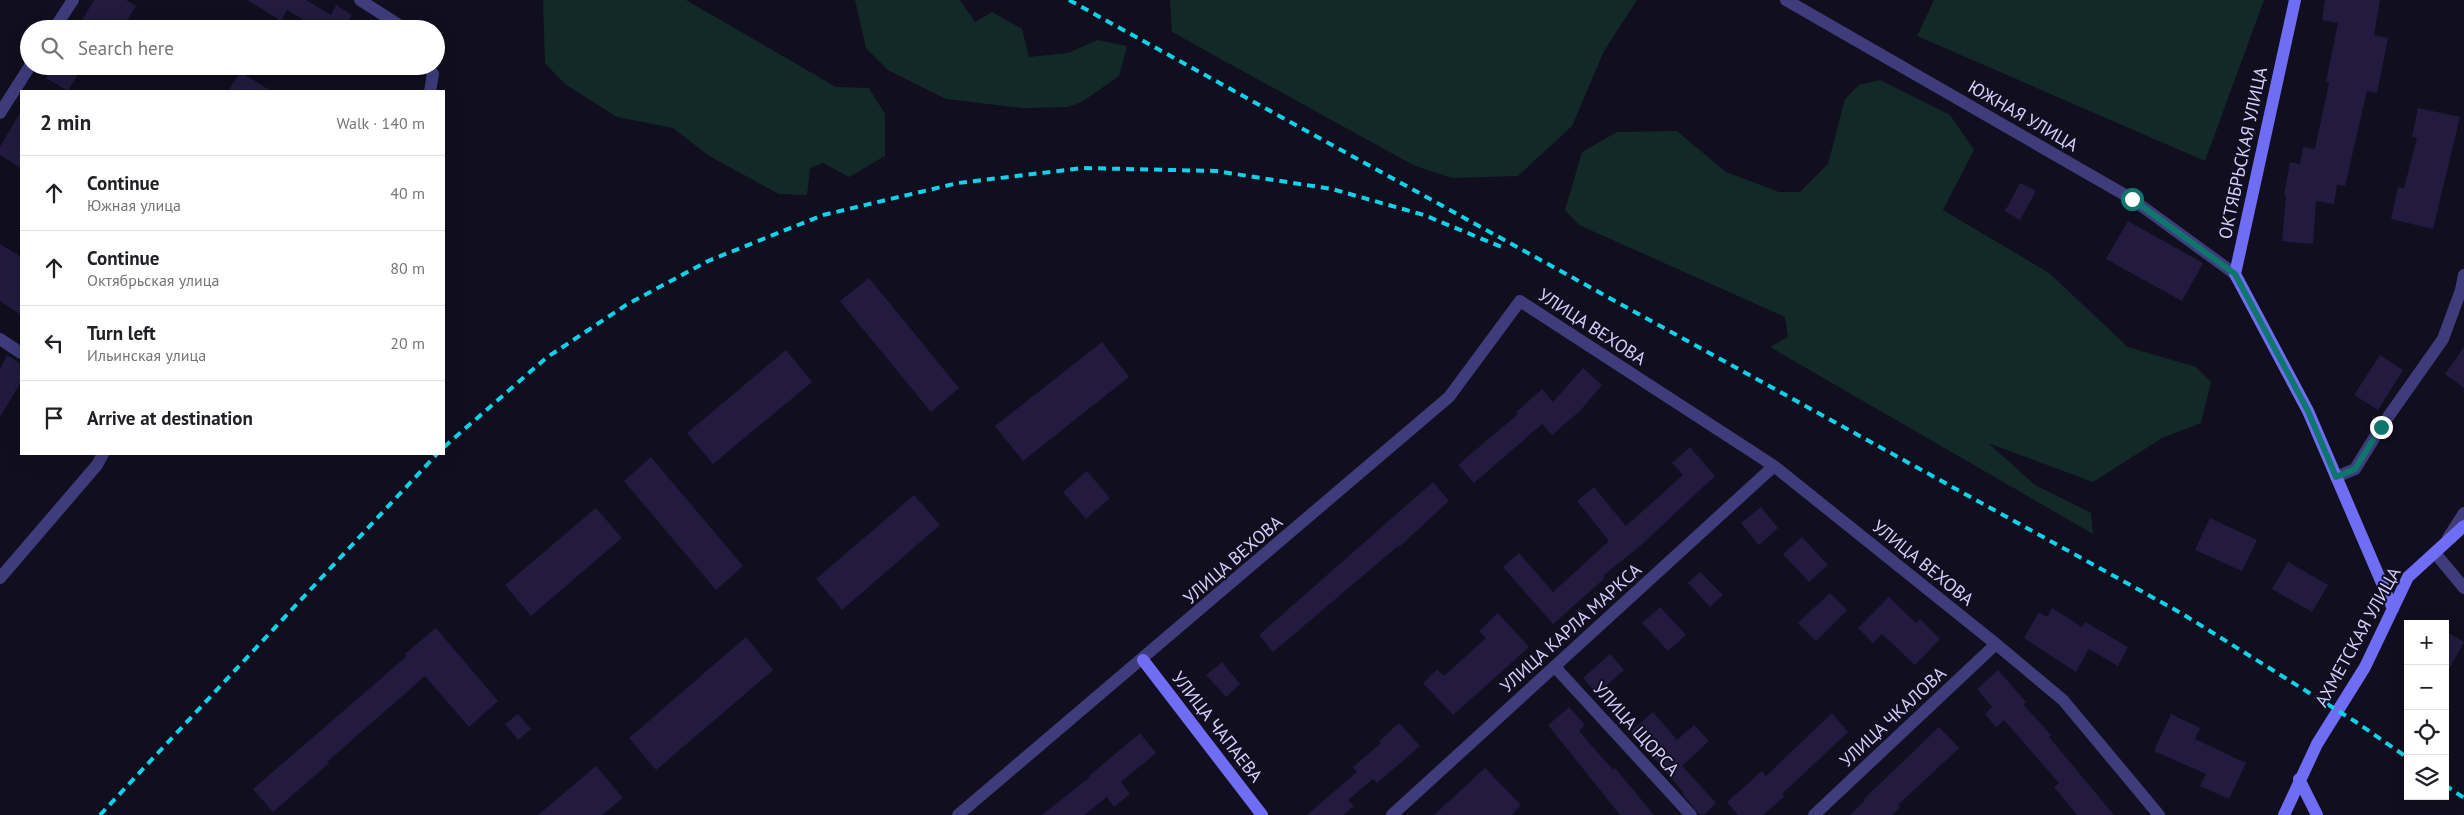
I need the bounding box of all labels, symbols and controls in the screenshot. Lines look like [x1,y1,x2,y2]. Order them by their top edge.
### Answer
search box [20,20,445,75]
icon: search [38,34,66,62]
text: Search here [78,36,174,60]
street label: ОКТЯБРЬСКАЯ УЛИЦА [2213,64,2272,241]
street label: ЮЖНАЯ УЛИЦА [1964,75,2083,157]
text: 2 min [40,109,91,136]
text: Walk · 140 m [336,113,425,133]
text: Continue [87,171,159,195]
icon: ahead [40,179,68,207]
text: 40 m [390,183,425,203]
route start [2121,188,2144,211]
text: Южная улица [87,195,181,215]
text: Continue [87,246,159,270]
icon: ahead [40,254,68,282]
text: 80 m [390,258,425,278]
text: Октябрьская улица [87,270,219,290]
street label: УЛИЦА ВЕХОВА [1534,283,1651,370]
text: Turn left [87,321,156,345]
icon: left [40,329,68,357]
text: 20 m [390,333,425,353]
text: Ильинская улица [87,345,206,365]
icon: arrive [40,404,68,432]
text: Arrive at destination [87,406,253,430]
route end [2370,416,2393,439]
street label: УЛИЦА ВЕХОВА [1178,510,1287,609]
street label: УЛИЦА ВЕХОВА [1868,515,1979,611]
street label: УЛИЦА КАРЛА МАРКСА [1495,558,1646,697]
street label: АХМЕТСКАЯ УЛИЦА [2310,562,2406,711]
map controls [2404,620,2449,800]
button: + [2404,620,2449,665]
street label: УЛИЦА ЧКАЛОВА [1835,661,1951,772]
button: − [2404,665,2449,710]
street label: УЛИЦА ЧАПАЕВА [1167,667,1268,787]
street label: УЛИЦА ЩОРСА [1588,677,1685,781]
button: locate [2404,710,2449,755]
button: layers [2404,755,2449,800]

